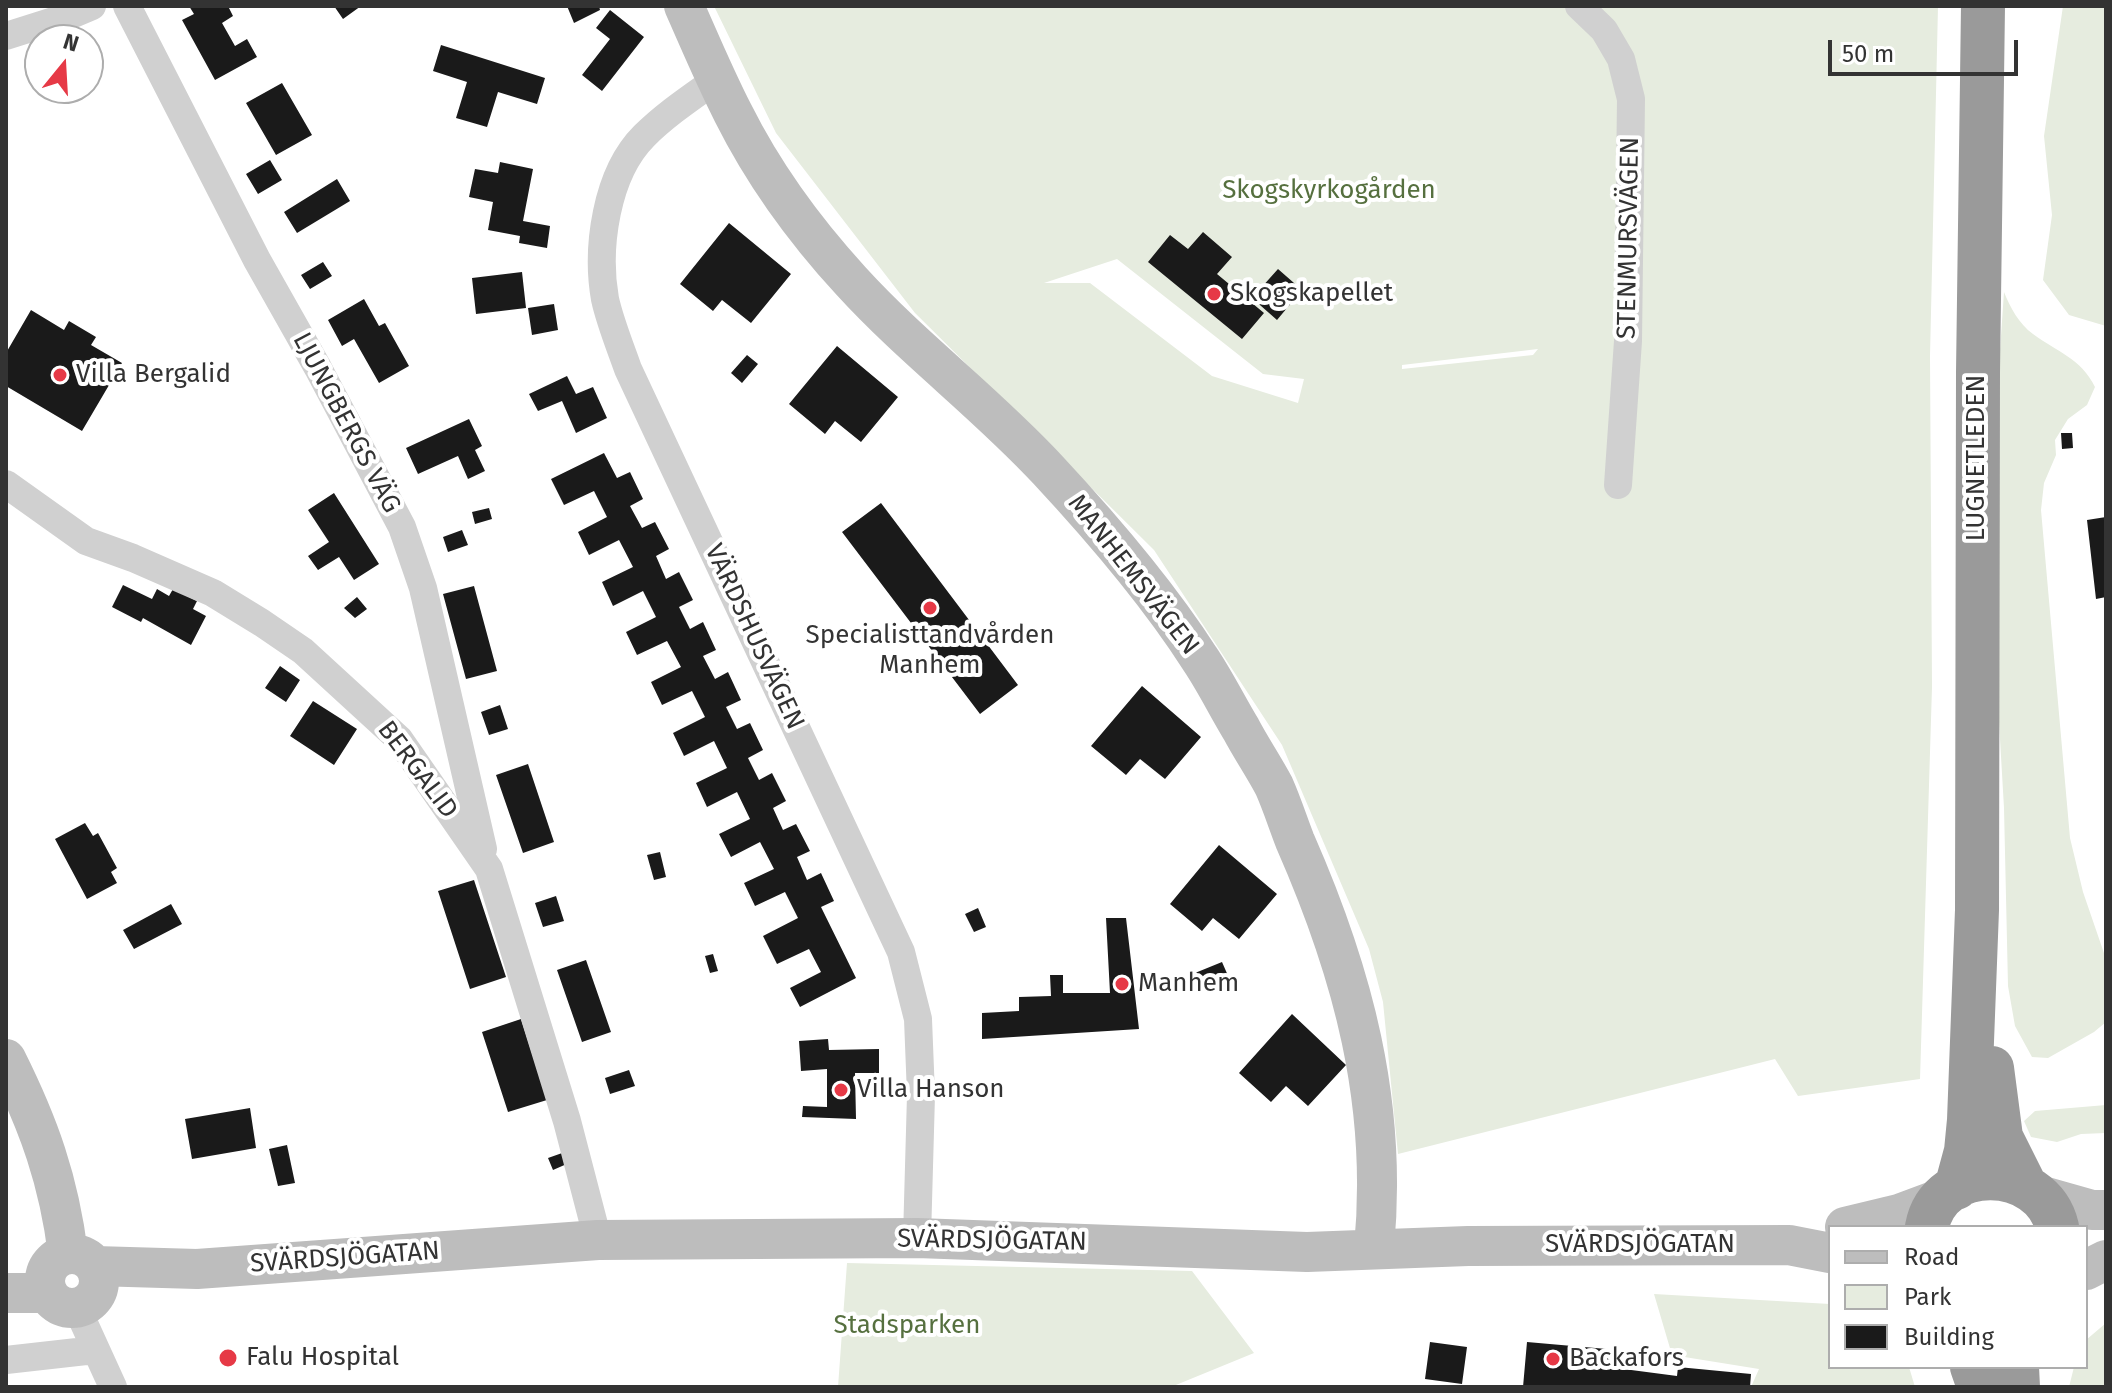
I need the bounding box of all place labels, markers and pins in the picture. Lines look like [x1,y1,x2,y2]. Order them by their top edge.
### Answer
place label: Skogskapellet [1230,278,1393,310]
marker: Skogskapellet [1205,285,1223,303]
place label: Villa Bergalid [76,359,231,391]
marker: Villa Bergalid [51,366,69,384]
marker: Specialisttandvården Manhem [921,599,939,617]
place label: Specialisttandvården Manhem [806,620,1054,682]
place label: Manhem [1138,968,1239,1000]
marker: Manhem [1113,975,1131,993]
place label: Villa Hanson [857,1074,1005,1106]
marker: Villa Hanson [832,1081,850,1099]
place label: Falu Hospital [246,1342,399,1374]
place label: Backafors [1569,1343,1684,1375]
marker: Falu Hospital [217,1347,239,1369]
marker: Backafors [1544,1350,1562,1368]

